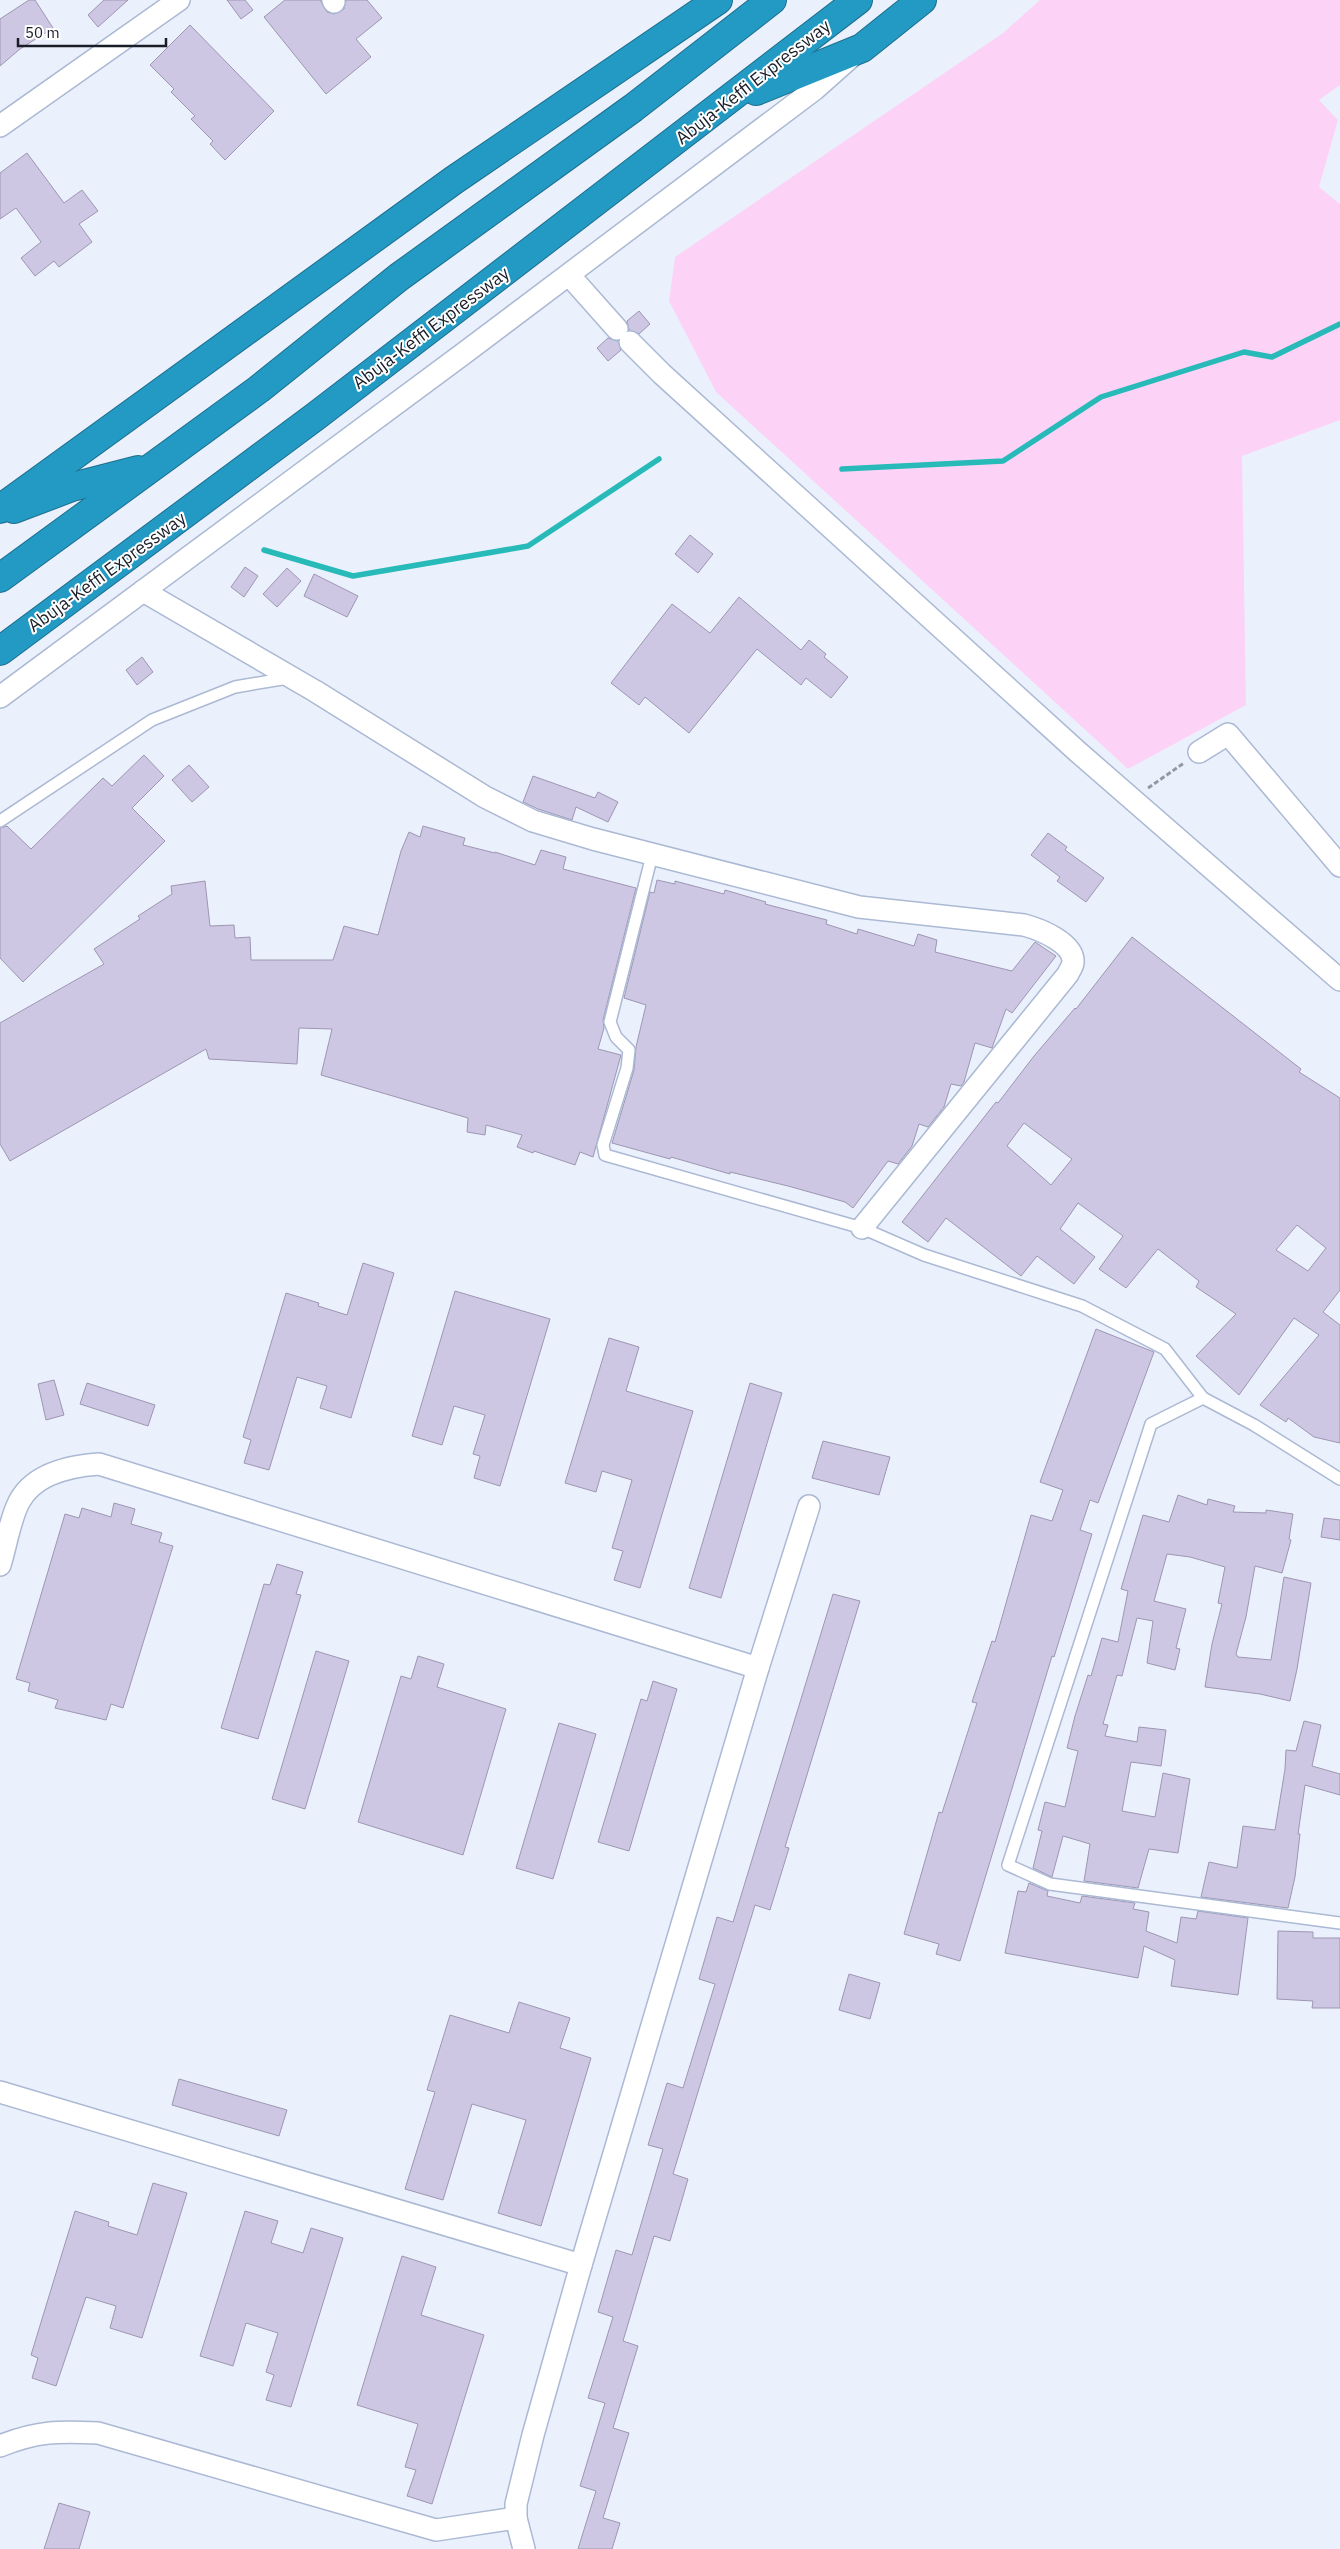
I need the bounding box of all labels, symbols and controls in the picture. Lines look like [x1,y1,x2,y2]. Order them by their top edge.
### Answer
street label: Abuja-Keffi Expressway [671,14,835,149]
scale bar [18,15,165,47]
text: 50 m [25,23,60,42]
street label: Abuja-Keffi Expressway [348,261,514,394]
street label: Abuja-Keffi Expressway [23,506,191,637]

